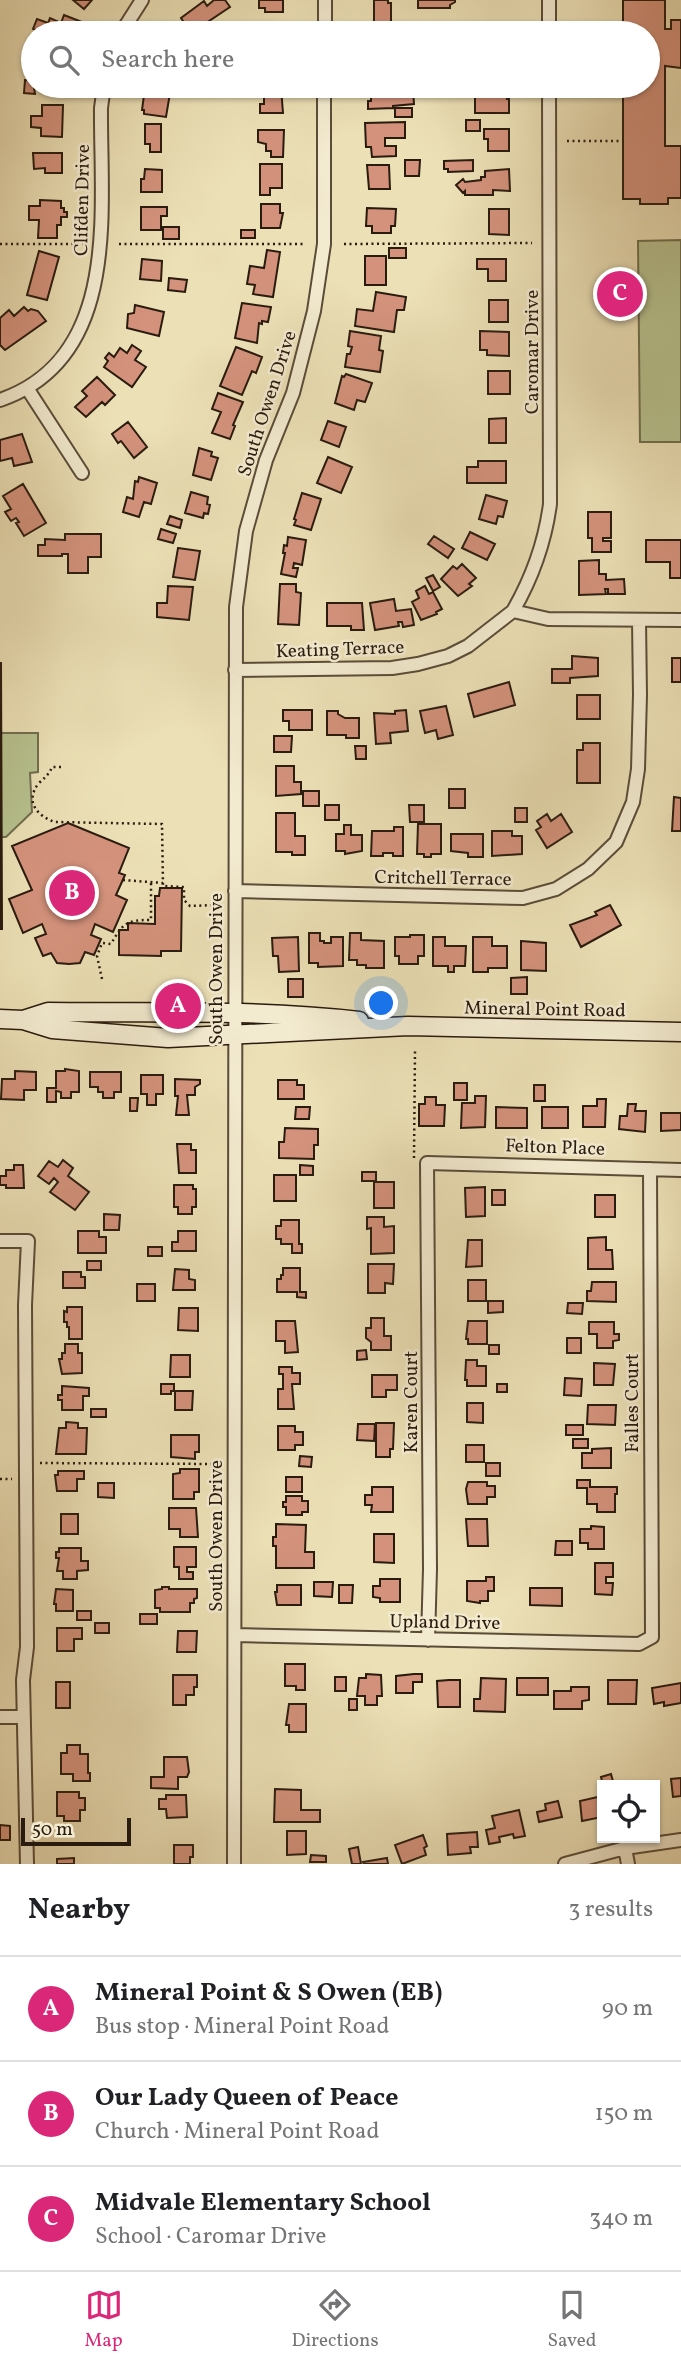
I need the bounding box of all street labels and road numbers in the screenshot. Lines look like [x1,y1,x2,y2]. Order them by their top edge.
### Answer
street label: Clifden Drive [69,144,97,256]
street label: Caromar Drive [520,290,546,414]
street label: South Owen Drive [232,327,304,480]
street label: Keating Terrace [275,635,405,665]
street label: Critchell Terrace [374,865,512,893]
street label: South Owen Drive [204,893,230,1045]
street label: Mineral Point Road [464,996,626,1024]
street label: Felton Place [505,1133,605,1163]
street label: Karen Court [399,1351,425,1453]
street label: Falles Court [620,1353,646,1453]
street label: South Owen Drive [204,1460,230,1612]
street label: Upland Drive [389,1609,501,1637]

